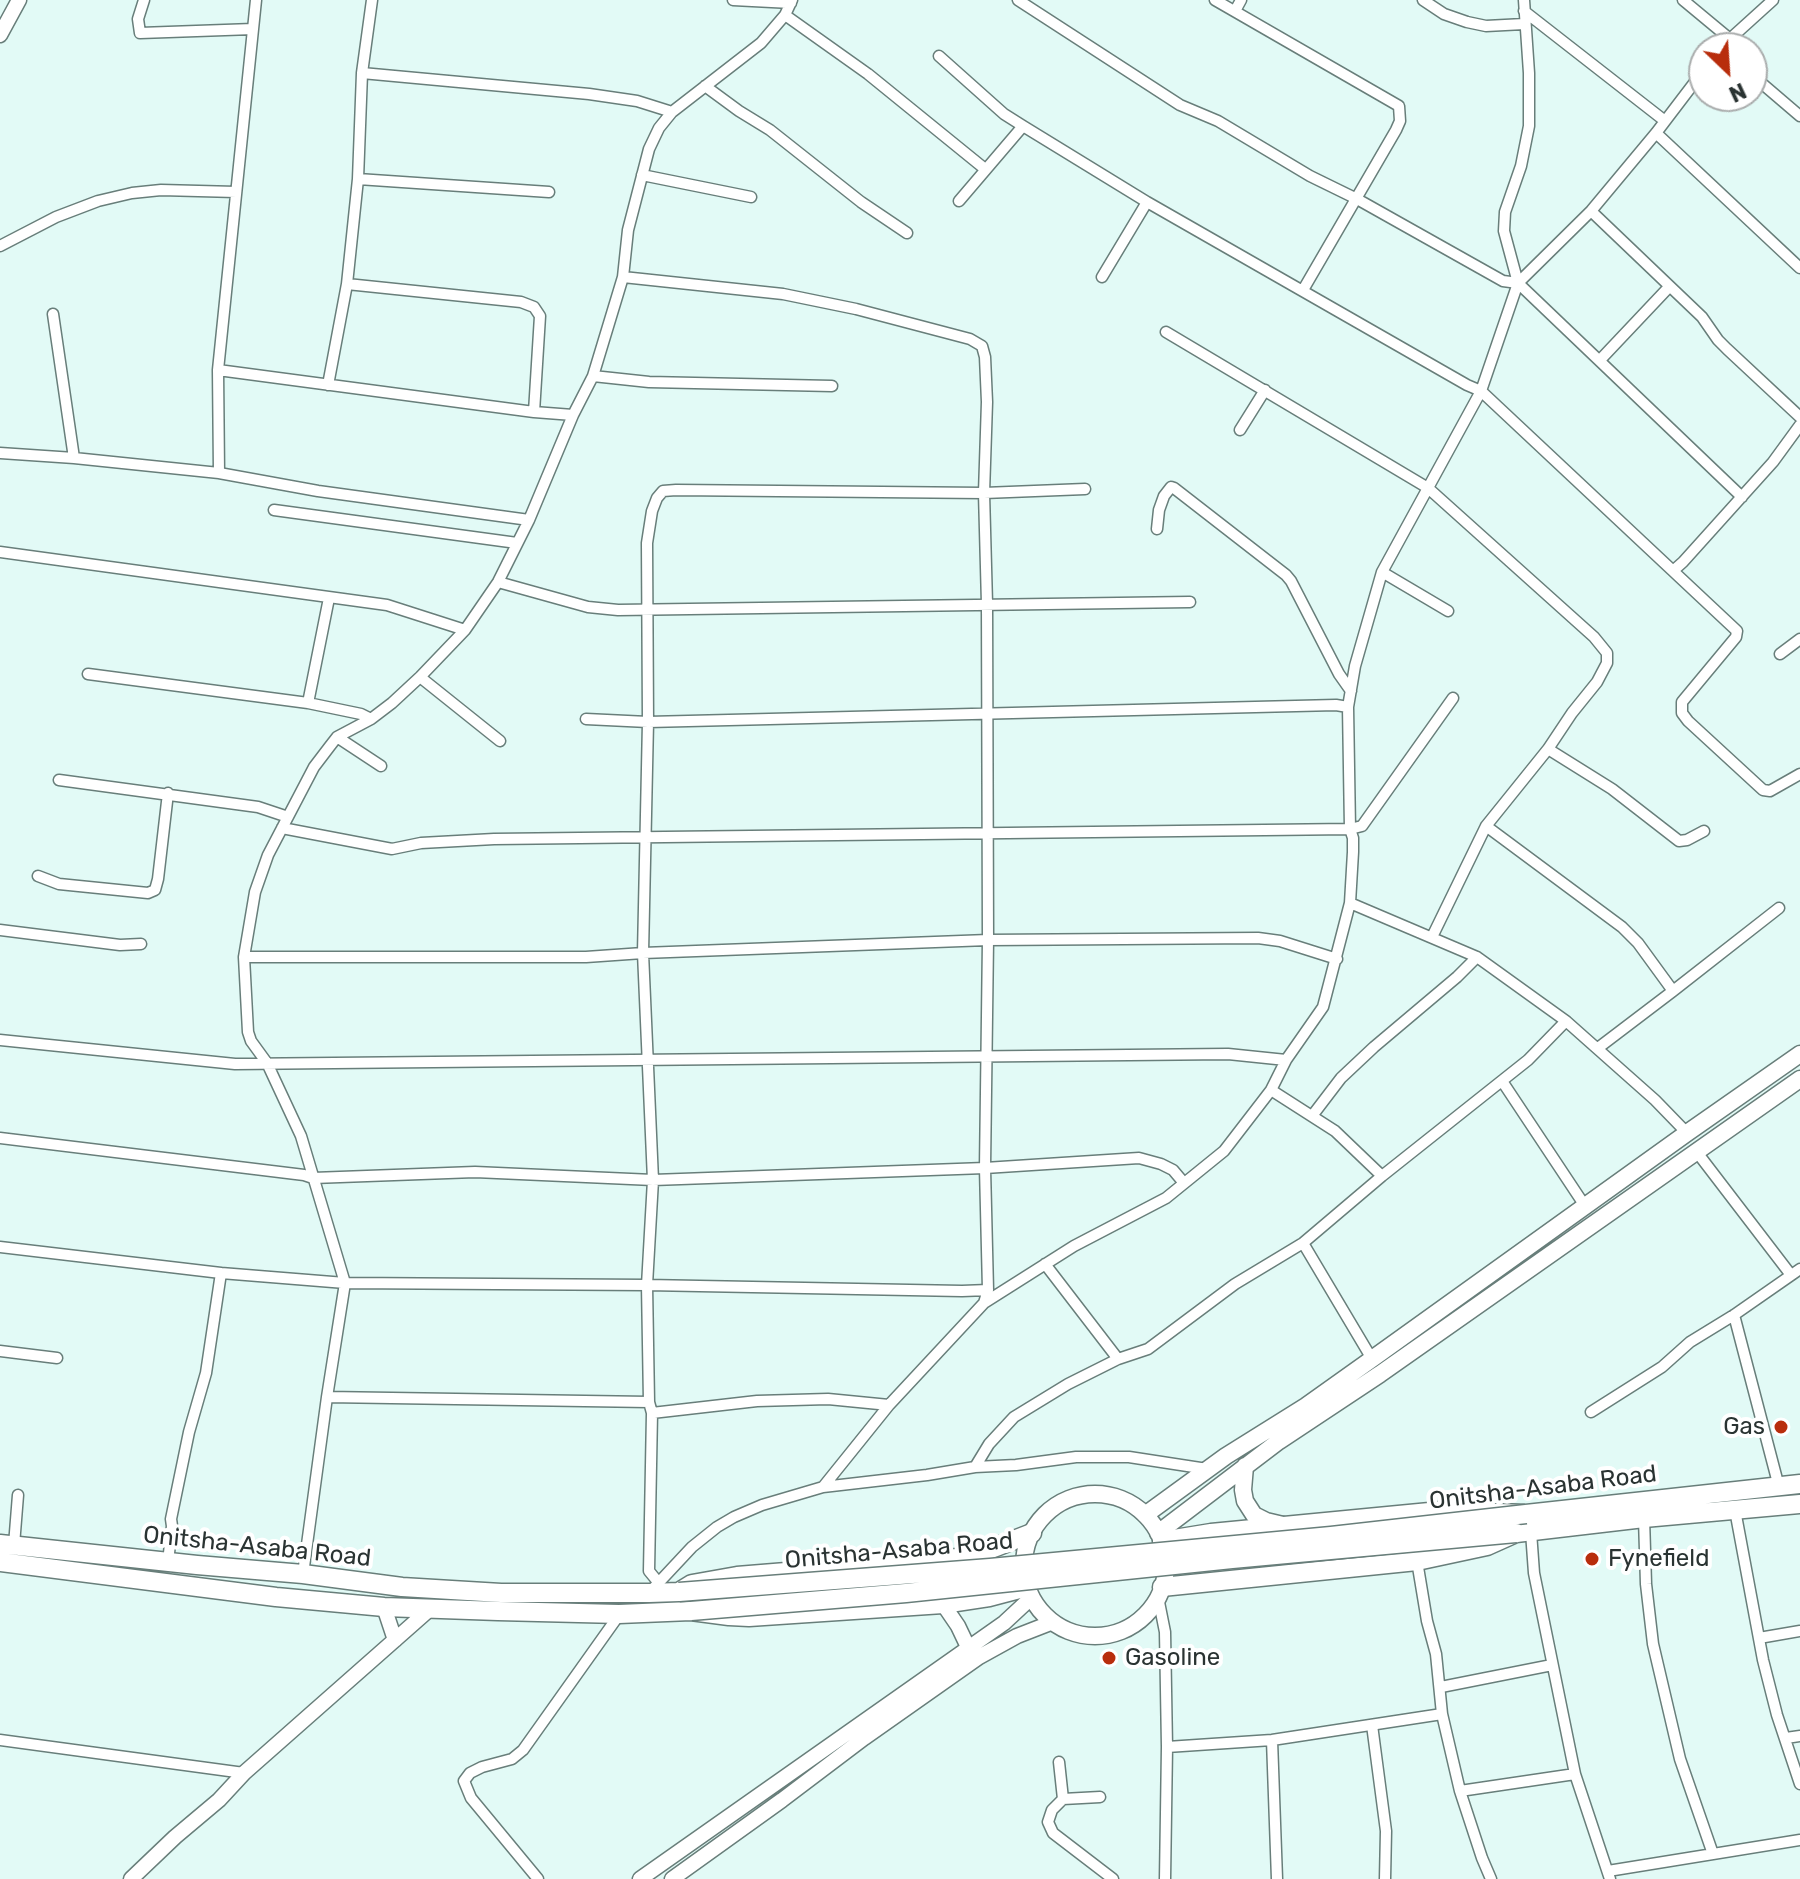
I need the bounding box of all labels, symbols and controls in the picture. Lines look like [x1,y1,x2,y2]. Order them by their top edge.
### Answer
north arrow [1688,32,1768,112]
text: N [1725,77,1750,108]
place label: Gas [1723,1413,1765,1441]
marker: Gas [1772,1418,1790,1436]
street label: Onitsha-Asaba Road [1428,1460,1658,1516]
street label: Onitsha-Asaba Road [142,1521,372,1573]
street label: Onitsha-Asaba Road [784,1527,1014,1575]
place label: Fynefield [1608,1545,1709,1573]
marker: Fynefield [1583,1550,1601,1568]
place label: Gasoline [1125,1644,1220,1672]
marker: Gasoline [1100,1649,1118,1667]

